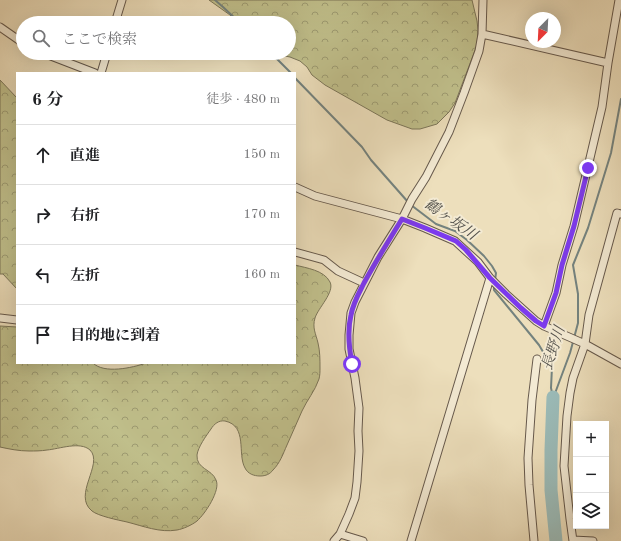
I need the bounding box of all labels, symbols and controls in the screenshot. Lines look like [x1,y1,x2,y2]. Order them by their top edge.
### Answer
north arrow [525,12,561,48]
search box [16,16,296,60]
icon: search [30,27,52,49]
text: ここで検索 [62,33,137,48]
text: 6 分 [32,92,64,109]
text: 徒歩 · 480 m [206,93,280,106]
icon: ahead [32,144,54,166]
text: 150 m [243,148,280,161]
text: 直進 [70,149,100,164]
route end [579,159,597,177]
water label: 鶴ヶ坂川 [421,195,482,245]
icon: right [32,204,54,226]
text: 170 m [243,208,280,221]
text: 右折 [70,209,100,224]
icon: left [32,264,54,286]
text: 160 m [243,268,280,281]
text: 左折 [70,269,100,284]
water label: 長野川 [538,322,569,372]
icon: arrive [32,324,54,346]
text: 目的地に到着 [70,329,160,344]
route start [343,355,361,373]
map controls [573,421,609,529]
button: + [573,421,609,457]
button: − [573,457,609,493]
button: layers [573,493,609,529]

